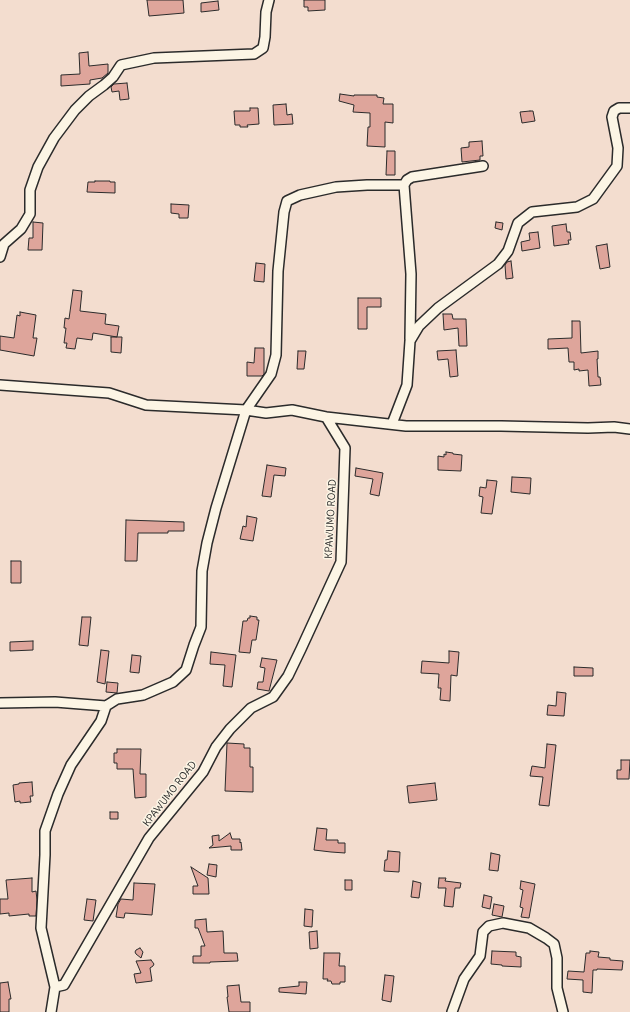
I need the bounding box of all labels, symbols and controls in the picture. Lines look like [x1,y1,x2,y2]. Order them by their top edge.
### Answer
street label: KPAWUMO ROAD [323,479,339,559]
street label: KPAWUMO ROAD [141,759,199,829]

